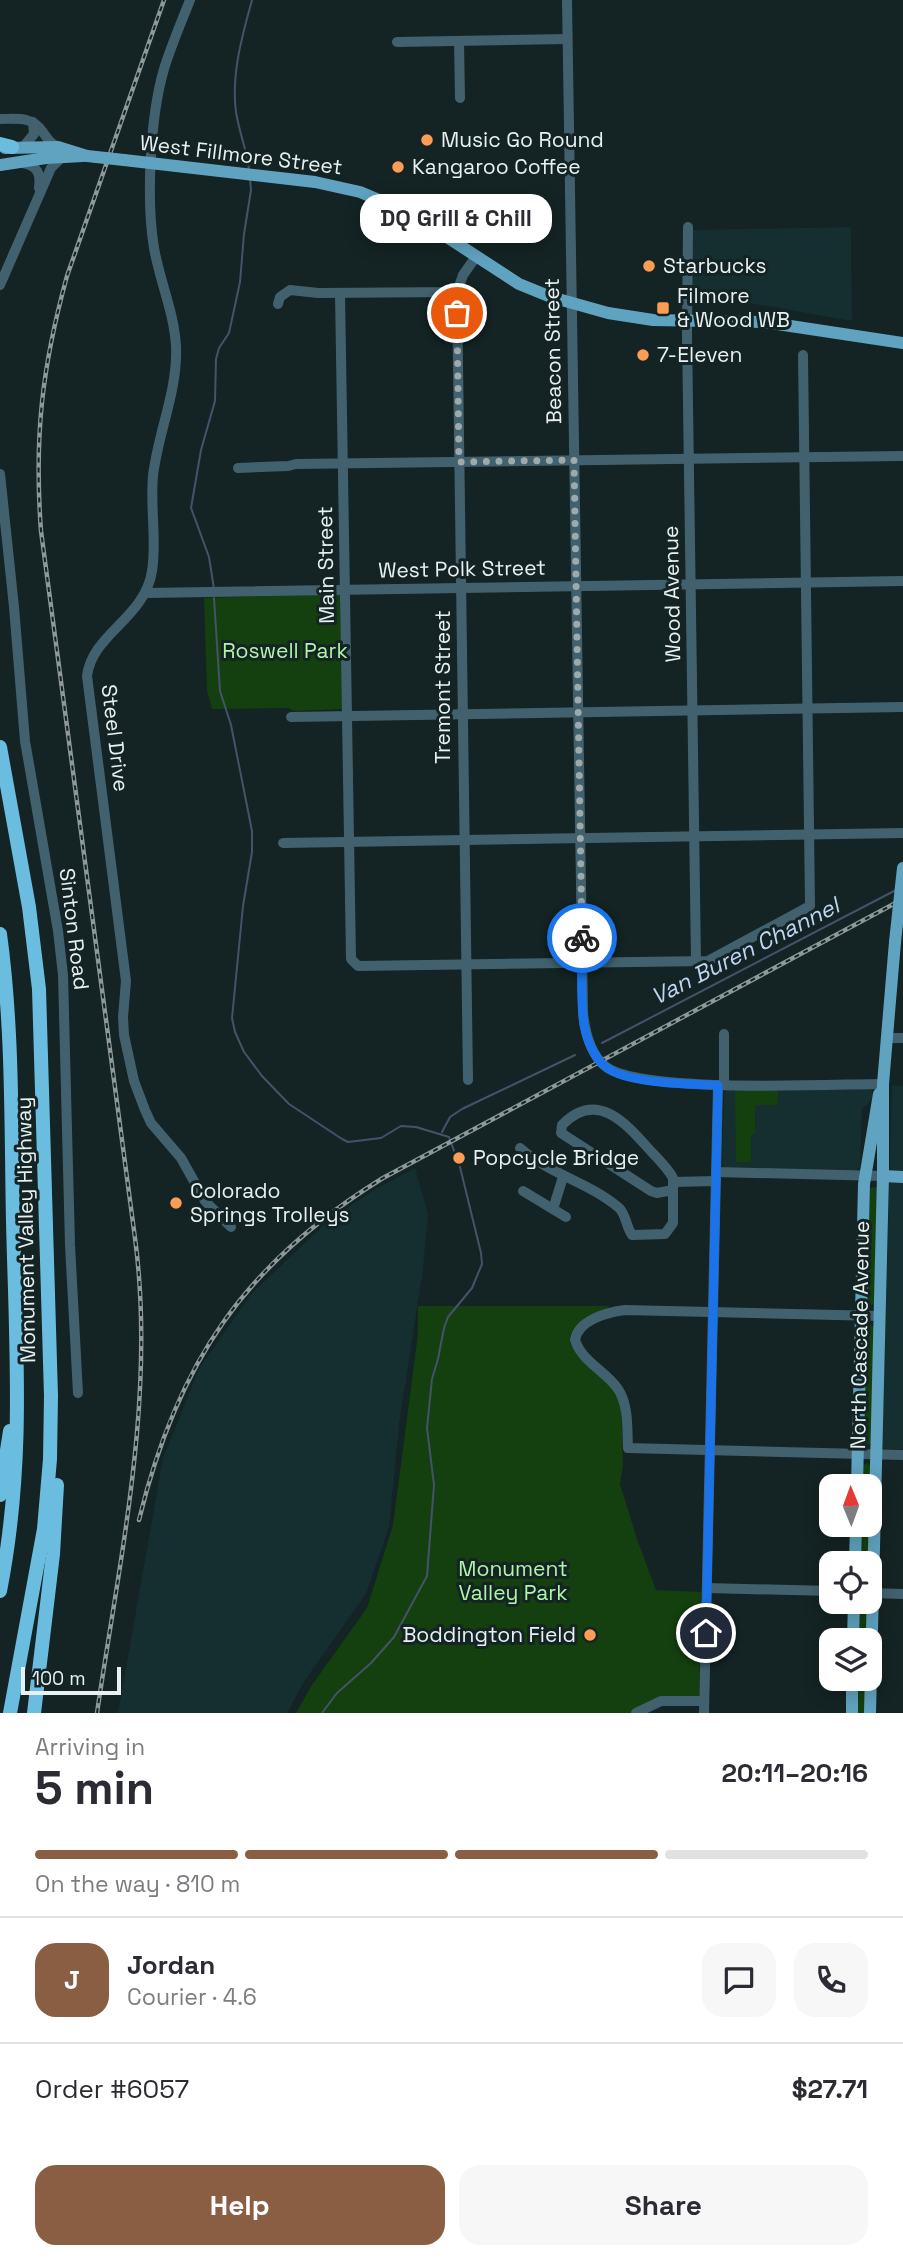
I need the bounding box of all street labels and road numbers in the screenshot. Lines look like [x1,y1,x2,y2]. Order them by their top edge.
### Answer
street label: West Fillmore Street [138,129,344,180]
street label: Beacon Street [538,278,567,424]
street label: Main Street [311,506,340,624]
street label: Wood Avenue [657,525,686,663]
street label: West Polk Street [378,554,546,583]
street label: Tremont Street [429,610,456,764]
street label: Steel Drive [96,683,135,793]
street label: Sinton Road [54,866,95,991]
street label: Monument Valley Highway [10,1097,41,1363]
street label: North Cascade Avenue [844,1220,875,1450]

